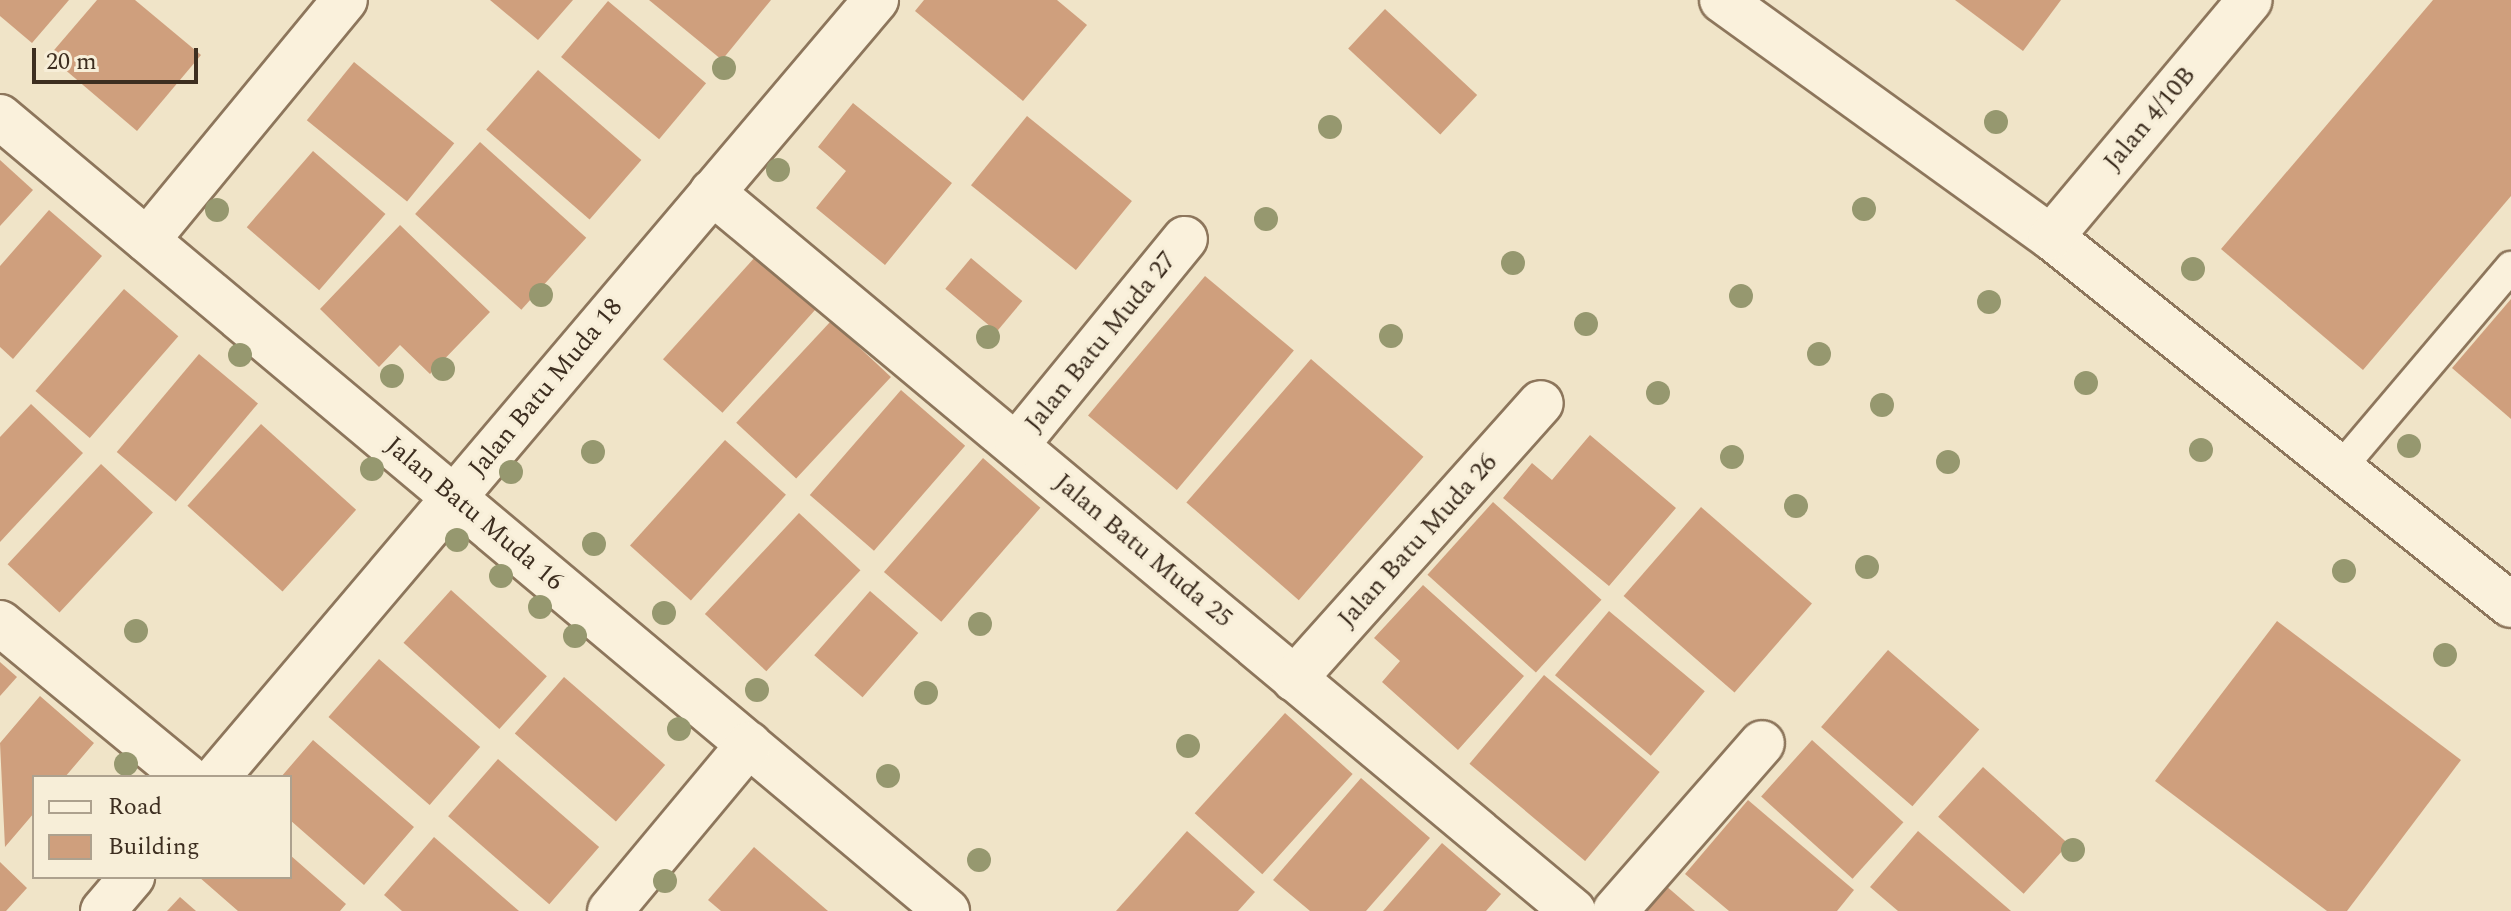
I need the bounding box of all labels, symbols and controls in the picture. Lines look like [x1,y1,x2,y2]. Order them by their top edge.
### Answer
scale bar [36,32,202,82]
text: 20 m [46,44,97,80]
street label: Jalan 4/10B [2097,61,2203,177]
street label: Jalan Batu Muda 27 [1019,245,1183,439]
street label: Jalan Batu Muda 18 [462,292,630,484]
street label: Jalan Batu Muda 16 [378,430,570,598]
street label: Jalan Batu Muda 26 [1332,448,1504,634]
street label: Jalan Batu Muda 25 [1047,467,1239,635]
legend [32,775,292,879]
text: Road [108,789,162,825]
text: Building [108,829,200,865]

